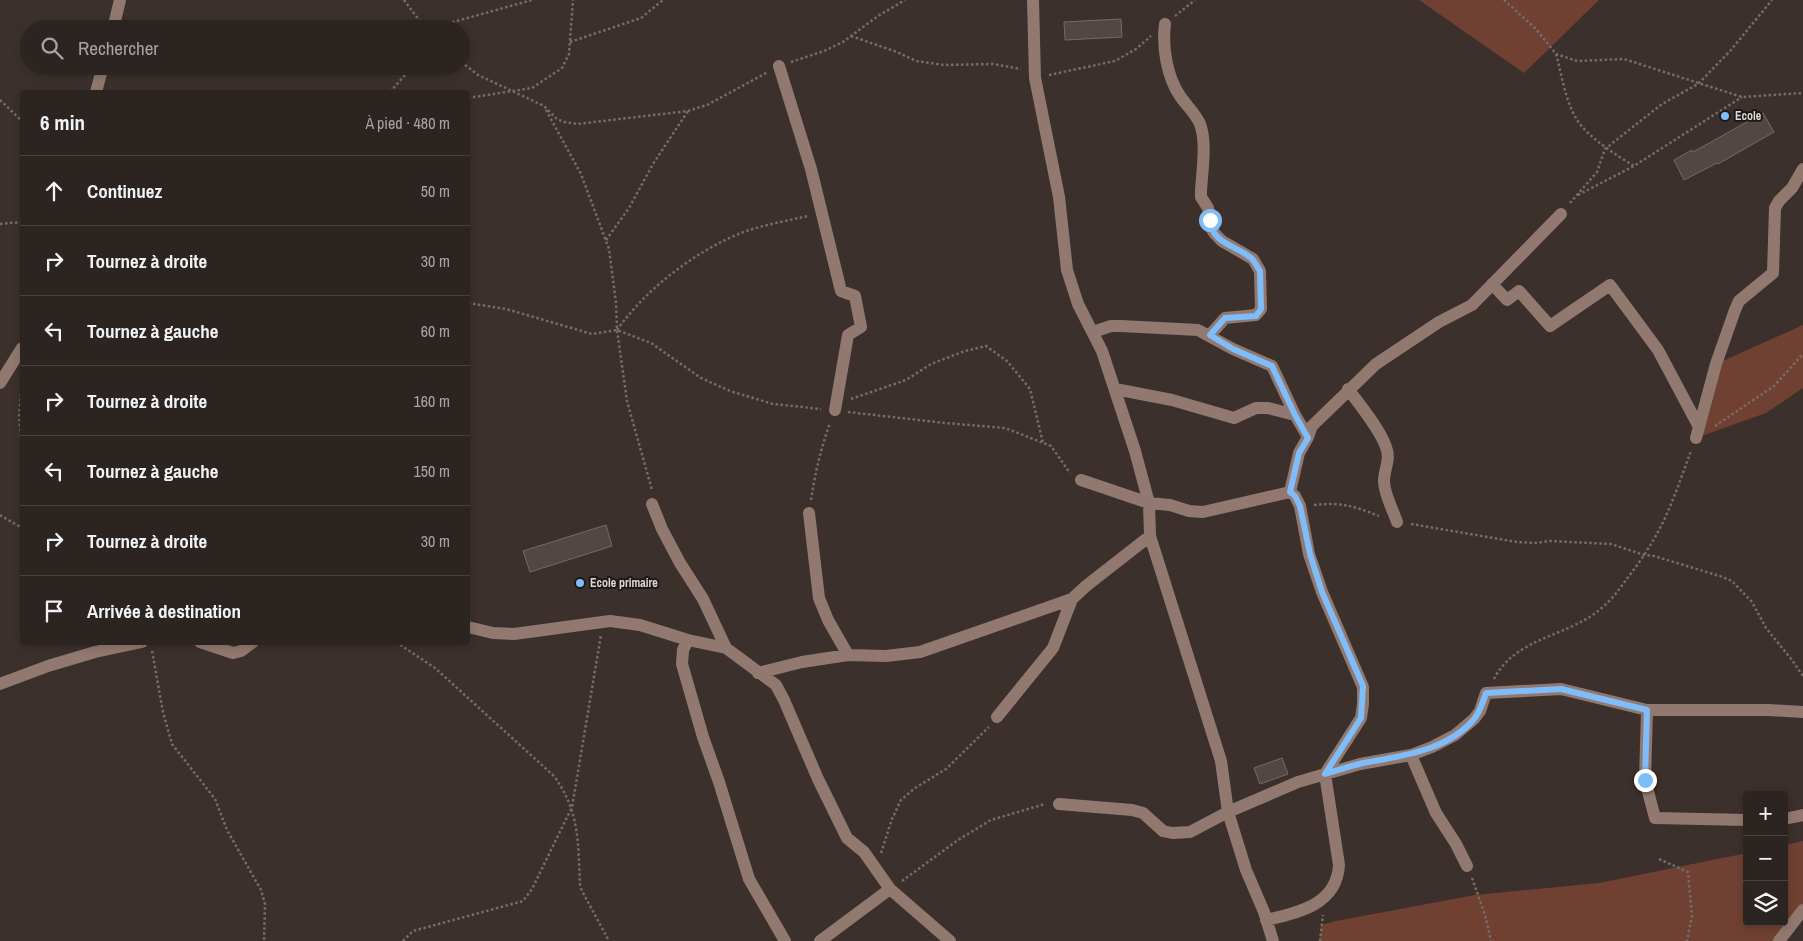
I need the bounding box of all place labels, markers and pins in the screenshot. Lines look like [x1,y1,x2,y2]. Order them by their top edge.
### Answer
place label: Ecole [1735,108,1762,124]
marker: Ecole [1719,110,1731,122]
place label: Ecole primaire [590,575,658,591]
marker: Ecole primaire [574,577,586,589]

